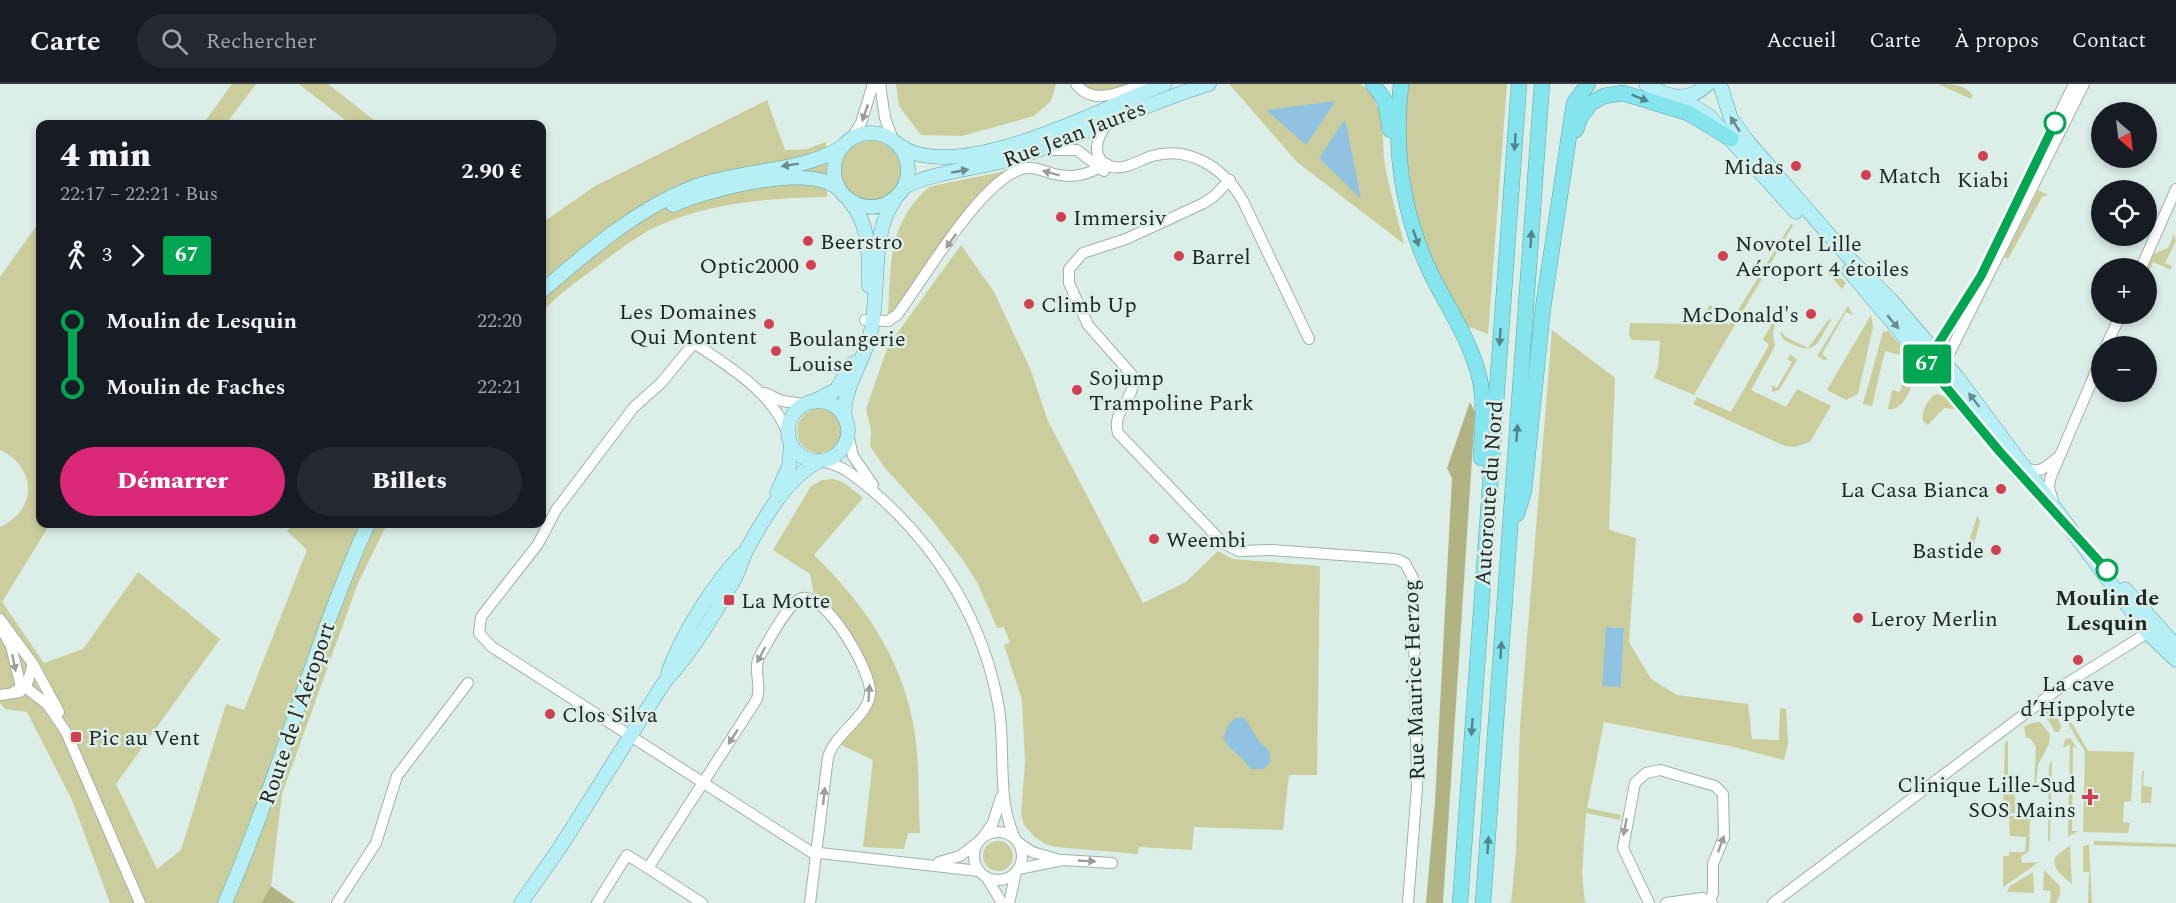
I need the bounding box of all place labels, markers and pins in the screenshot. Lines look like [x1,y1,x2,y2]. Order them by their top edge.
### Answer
unlabelled marker [2044,112,2066,134]
marker: Kiabi [1976,149,1990,163]
place label: Midas [1723,151,1784,184]
marker: Midas [1789,159,1803,173]
place label: Match [1878,160,1941,193]
place label: Kiabi [1957,164,2009,197]
marker: Match [1859,168,1873,182]
place label: Immersiv [1073,202,1167,235]
marker: Immersiv [1054,210,1068,224]
place label: Beerstro [820,226,903,259]
place label: Novotel Lille Aéroport 4 étoiles [1735,228,1909,286]
marker: Beerstro [801,234,815,248]
place label: Barrel [1191,241,1251,274]
marker: Barrel [1172,249,1186,263]
marker: Novotel Lille Aéroport 4 étoiles [1716,249,1730,263]
place label: Optic2000 [700,250,799,283]
marker: Optic2000 [804,258,818,272]
place label: Climb Up [1041,289,1137,322]
place label: Les Domaines Qui Montent [619,296,757,354]
marker: Climb Up [1022,297,1036,311]
place label: McDonald's [1681,299,1799,332]
marker: McDonald's [1804,307,1818,321]
marker: Les Domaines Qui Montent [762,317,776,331]
place label: Boulangerie Louise [788,323,906,381]
marker: Boulangerie Louise [769,344,783,358]
place label: Sojump Trampoline Park [1089,362,1254,420]
marker: Sojump Trampoline Park [1070,383,1084,397]
place label: La Casa Bianca [1840,474,1989,507]
marker: La Casa Bianca [1994,482,2008,496]
place label: Weembi [1166,524,1246,557]
marker: Weembi [1147,532,1161,546]
place label: Bastide [1912,535,1984,568]
marker: Bastide [1989,543,2003,557]
marker: Moulin de Lesquin [2096,559,2118,581]
place label: Moulin de Lesquin [2055,582,2159,640]
place label: La Motte [741,585,830,618]
marker: La Motte [722,593,736,607]
place label: Leroy Merlin [1870,603,1998,636]
marker: Leroy Merlin [1851,611,1865,625]
marker: La cave d’Hippolyte [2071,653,2085,667]
place label: La cave d’Hippolyte [2021,668,2135,726]
place label: Clos Silva [562,699,658,732]
marker: Clos Silva [543,707,557,721]
place label: Pic au Vent [88,722,200,755]
marker: Pic au Vent [69,730,83,744]
place label: Clinique Lille-Sud SOS Mains [1897,769,2076,827]
marker: Clinique Lille-Sud SOS Mains [2081,788,2099,806]

